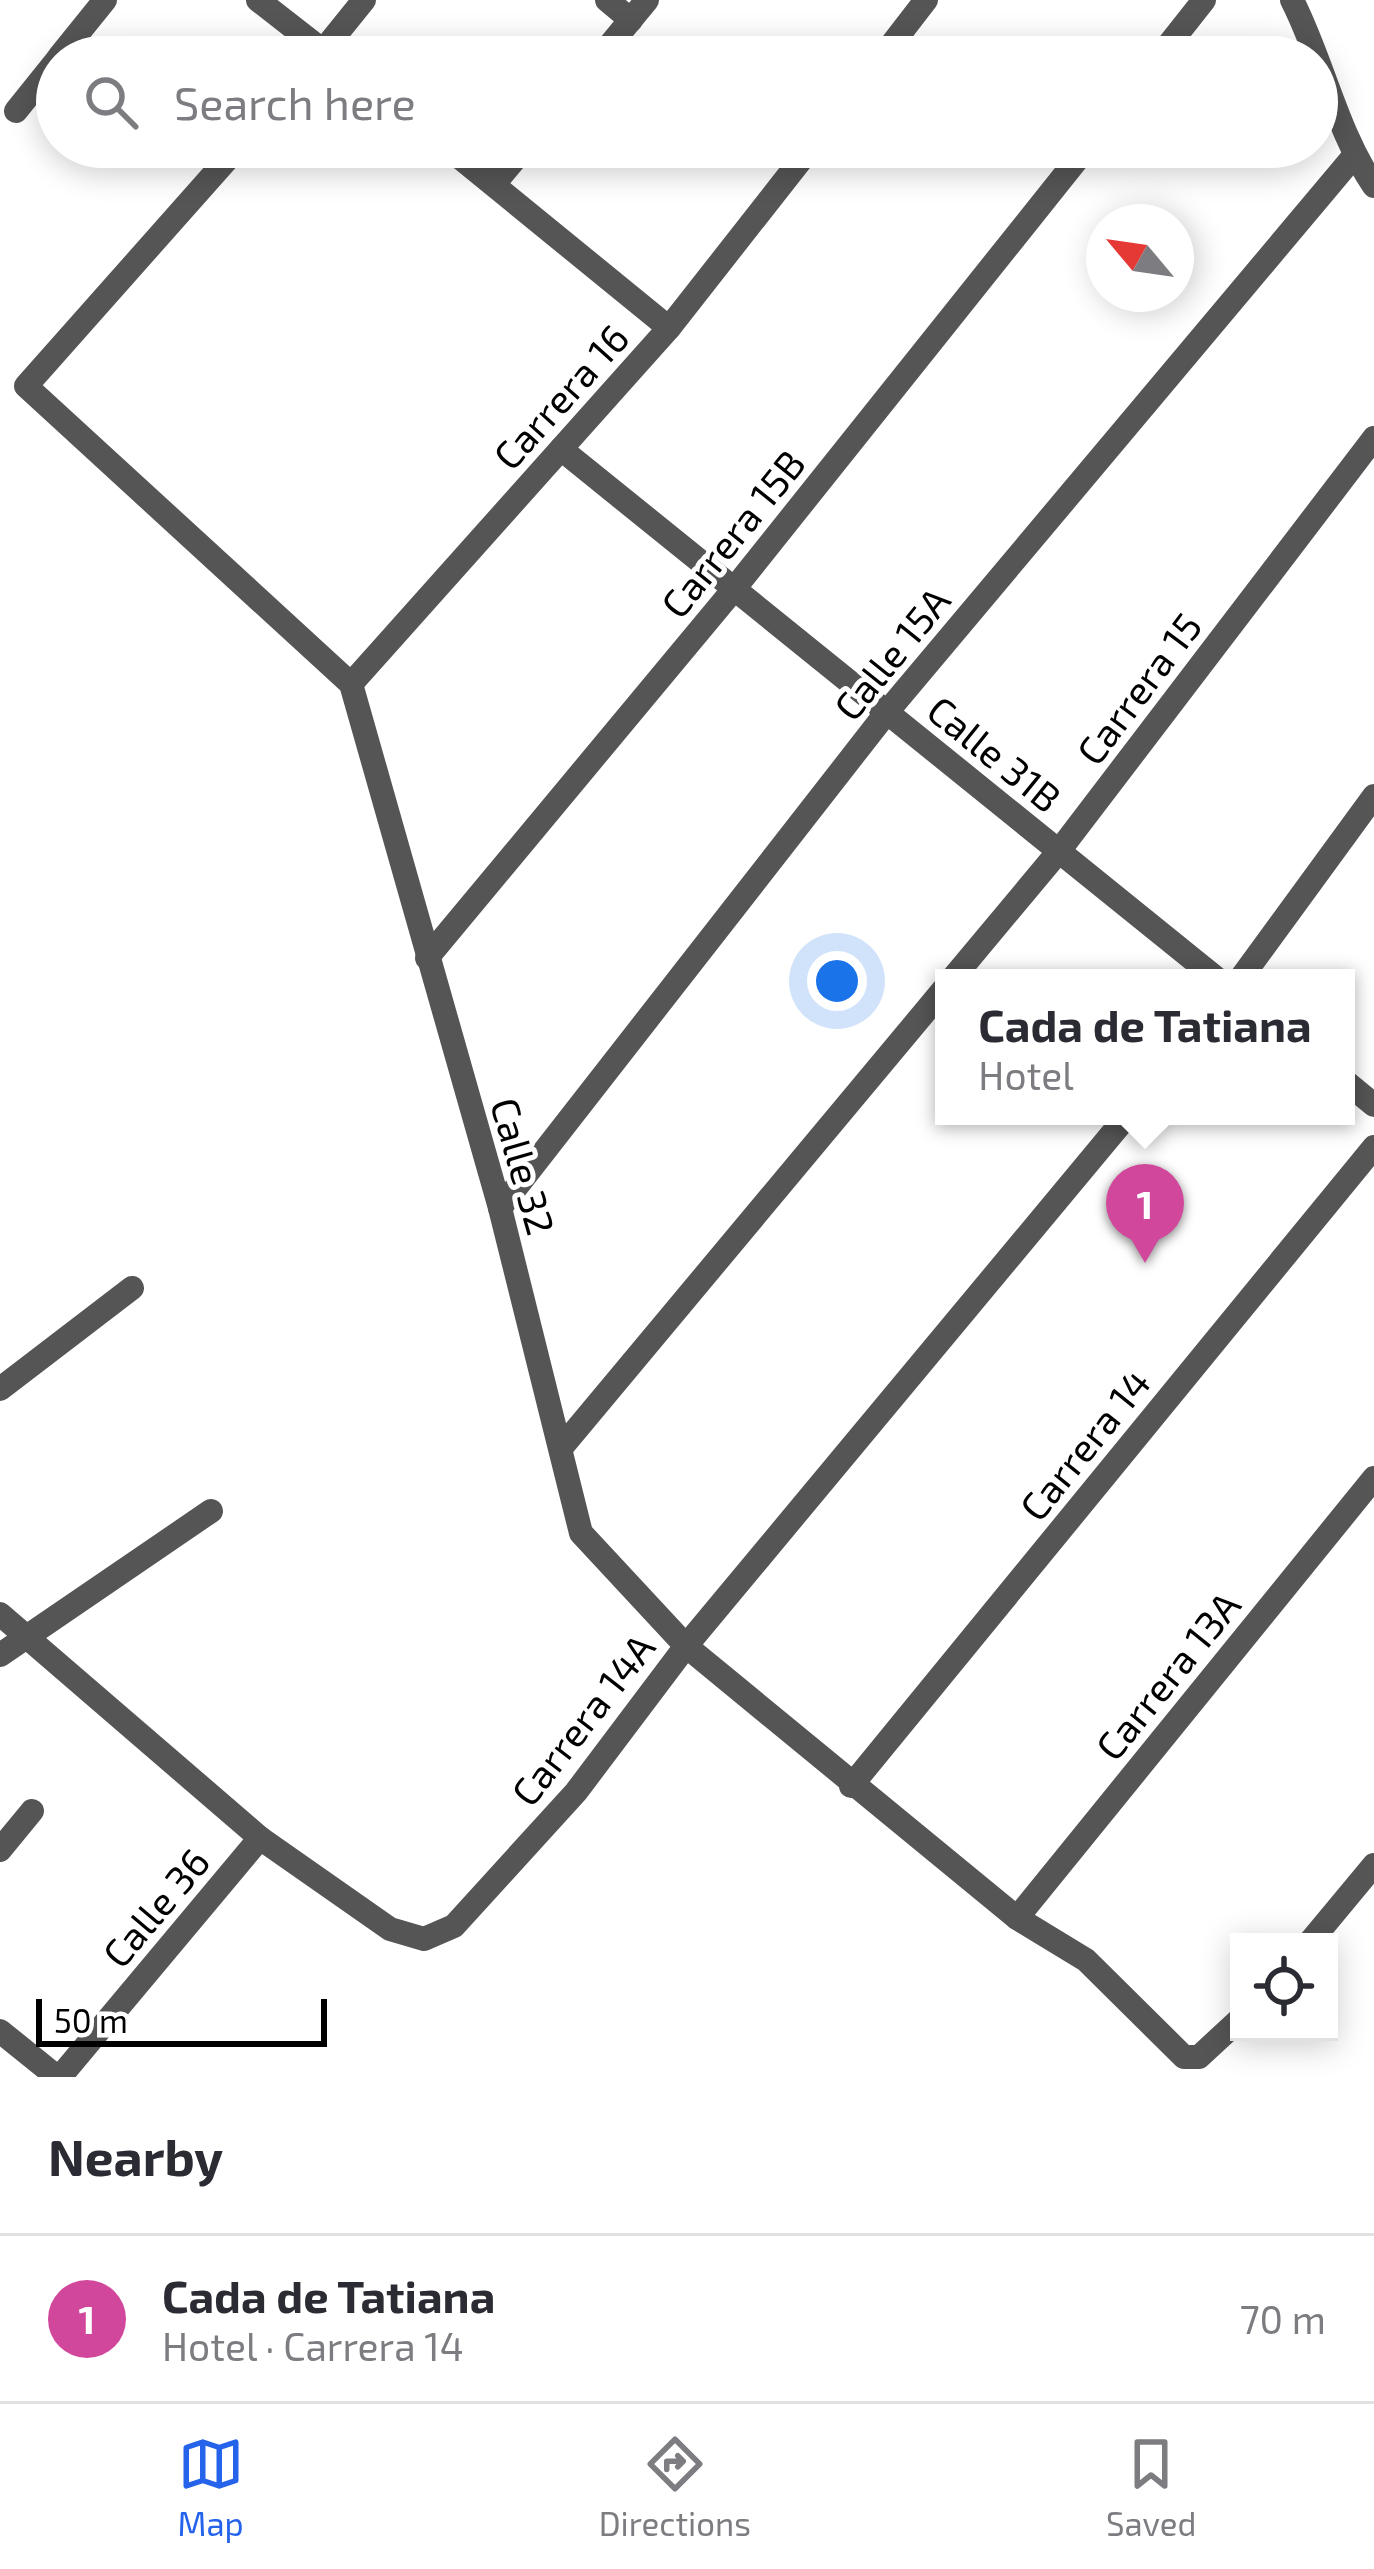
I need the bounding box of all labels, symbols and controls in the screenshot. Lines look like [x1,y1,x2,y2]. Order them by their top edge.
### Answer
search box [36,36,1338,168]
icon: search [78,69,144,135]
text: Search here [174,75,416,129]
north arrow [1086,204,1194,312]
street label: Carrera 16 [483,314,637,478]
street label: Carrera 15B [650,440,814,626]
street label: Calle 15A [823,577,959,729]
street label: Carrera 15 [1066,603,1210,773]
street label: Calle 31B [919,685,1071,821]
your location [807,951,867,1011]
popup [935,969,1355,1125]
text: Cada de Tatiana [978,997,1312,1051]
text: Hotel [978,1051,1074,1098]
street label: Calle 32 [482,1092,566,1240]
pin: 1 [1106,1164,1184,1263]
street label: Carrera 14 [1009,1359,1159,1529]
street label: Carrera 13A [1085,1581,1249,1769]
street label: Carrera 14A [500,1624,664,1814]
street label: Calle 36 [92,1838,218,1976]
map controls [1230,1933,1338,2041]
button: locate [1230,1933,1338,2041]
scale bar [36,1993,327,2046]
text: 50 m [54,2000,128,2040]
text: Nearby [48,2125,223,2186]
text: Cada de Tatiana [162,2268,495,2322]
text: 1 [79,2295,95,2342]
text: 70 m [1240,2295,1326,2342]
text: Hotel · Carrera 14 [162,2322,464,2369]
tab: Map [178,2431,244,2543]
tab: Directions [599,2431,751,2543]
tab: Saved [1106,2431,1196,2543]

